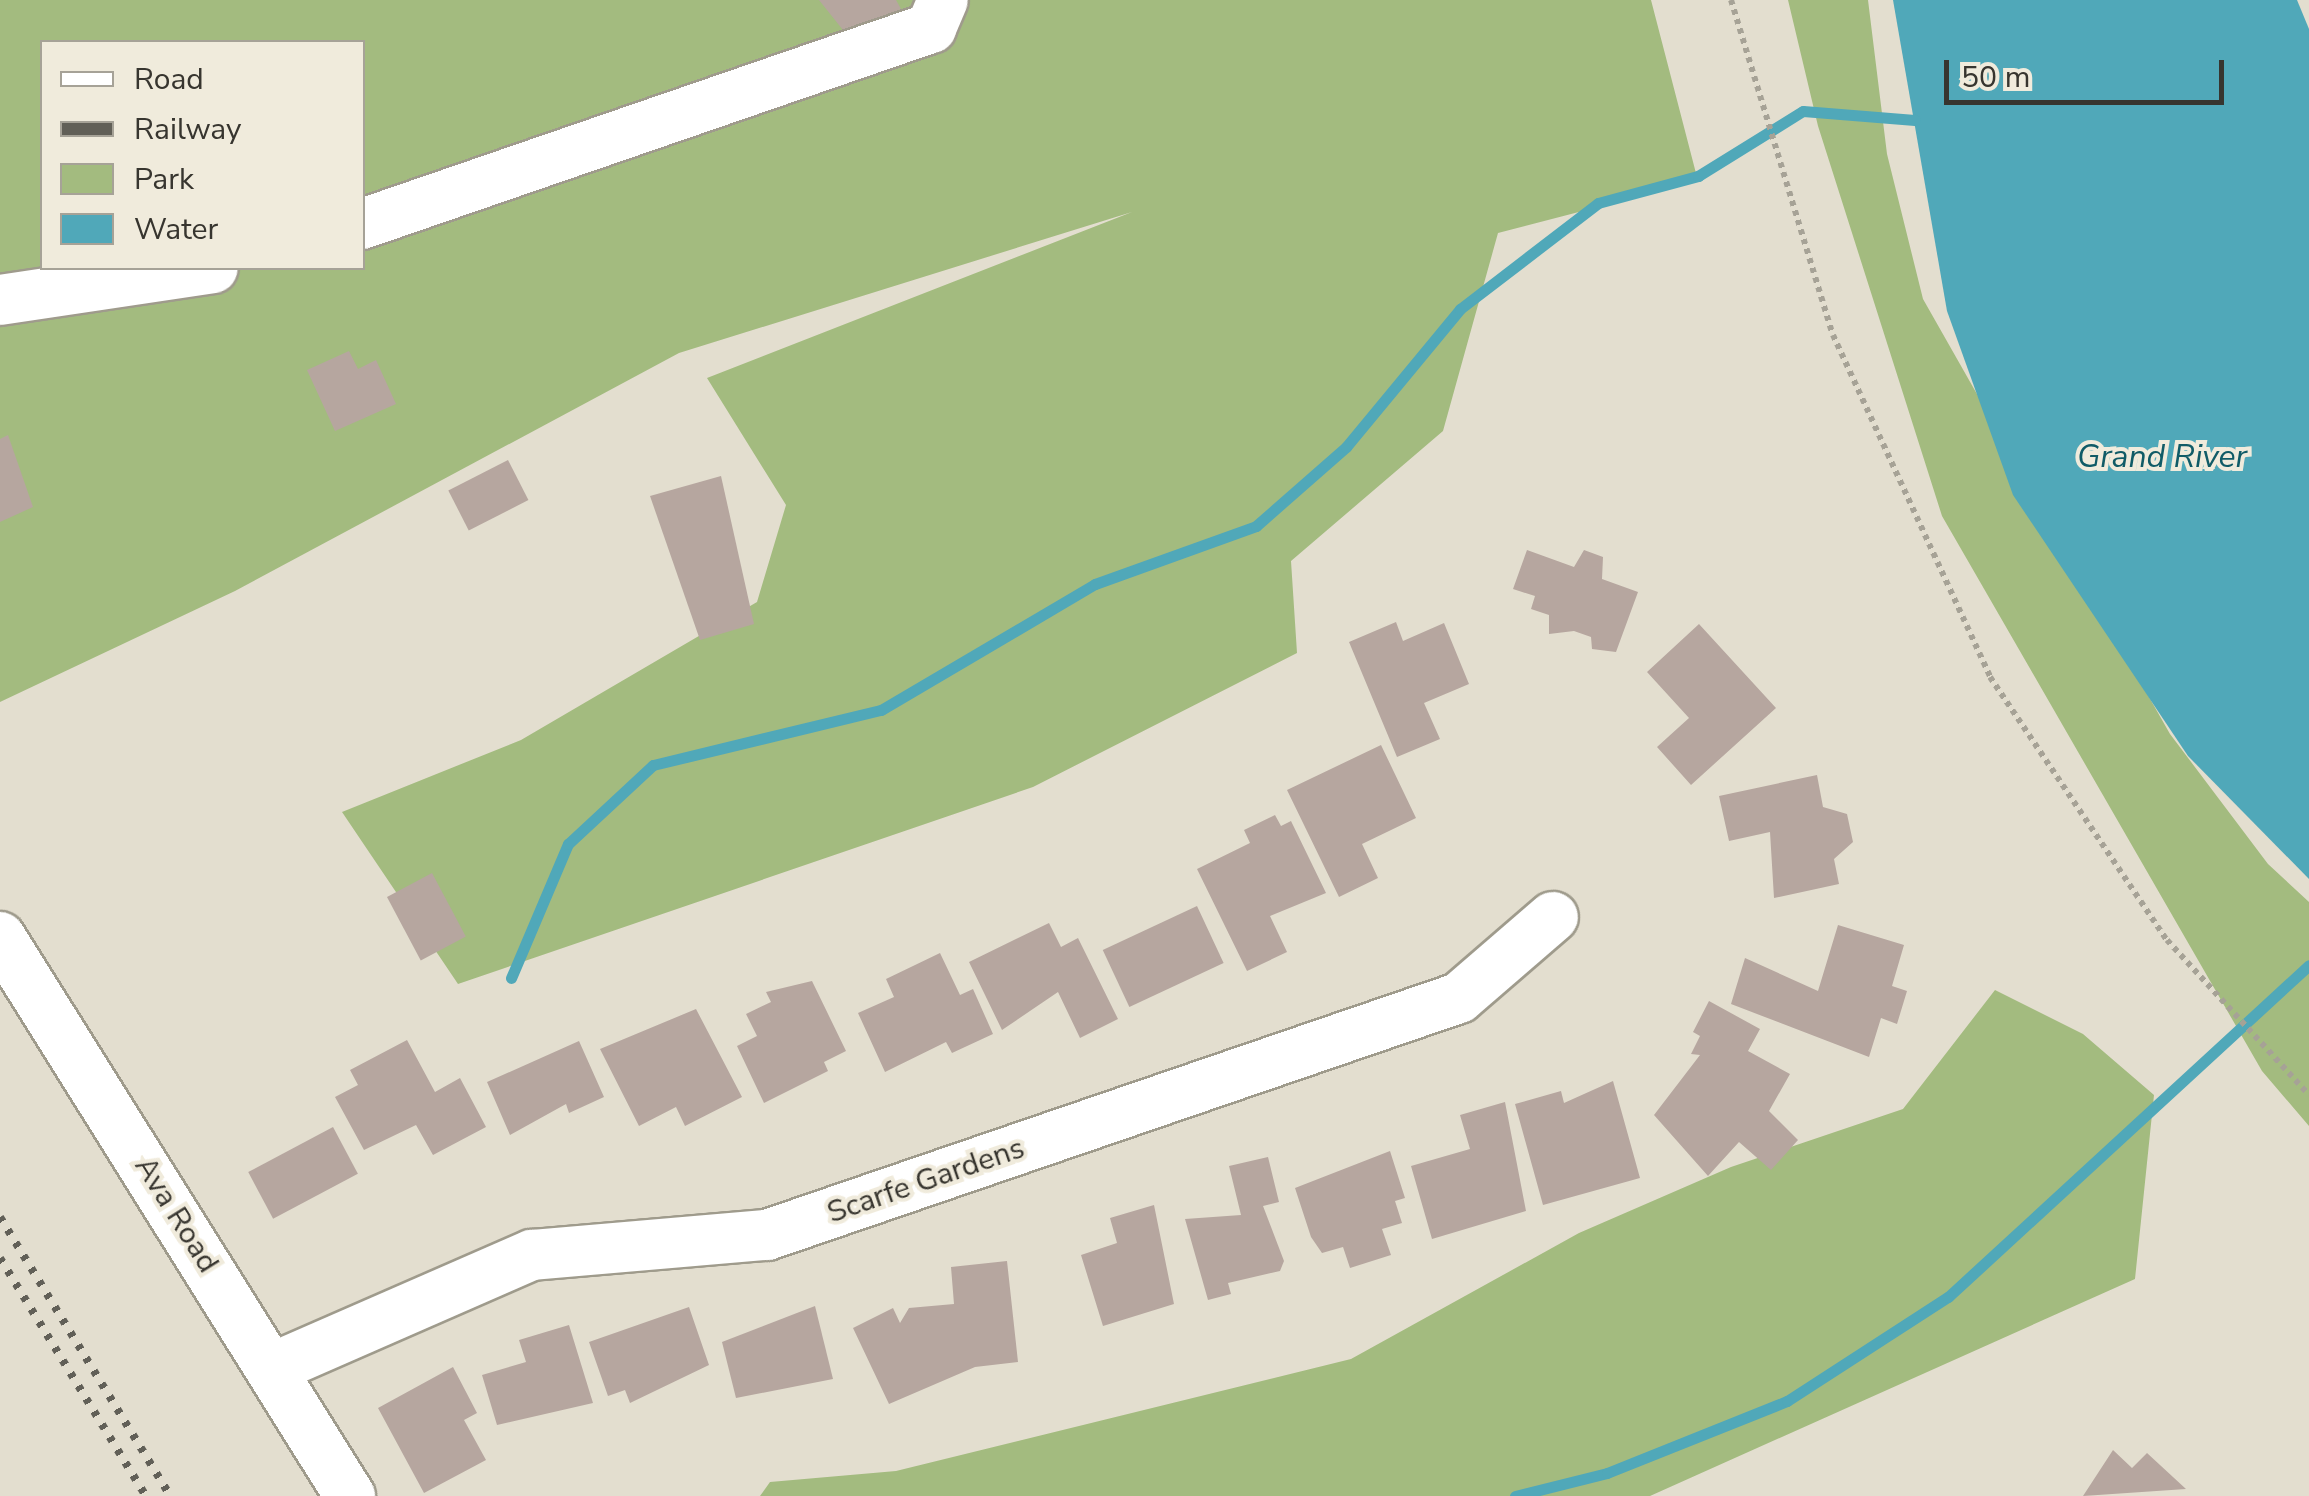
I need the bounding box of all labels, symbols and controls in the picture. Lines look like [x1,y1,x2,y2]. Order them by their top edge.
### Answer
legend [40,40,365,270]
scale bar [1949,40,2229,102]
text: 50 m [1961,57,2030,98]
text: Road [134,59,204,100]
text: Railway [134,109,242,150]
text: Park [134,159,194,200]
text: Water [134,209,218,250]
water label: Grand River [2077,438,2247,476]
street label: Scarfe Gardens [823,1130,1029,1232]
street label: Ava Road [126,1150,226,1280]

